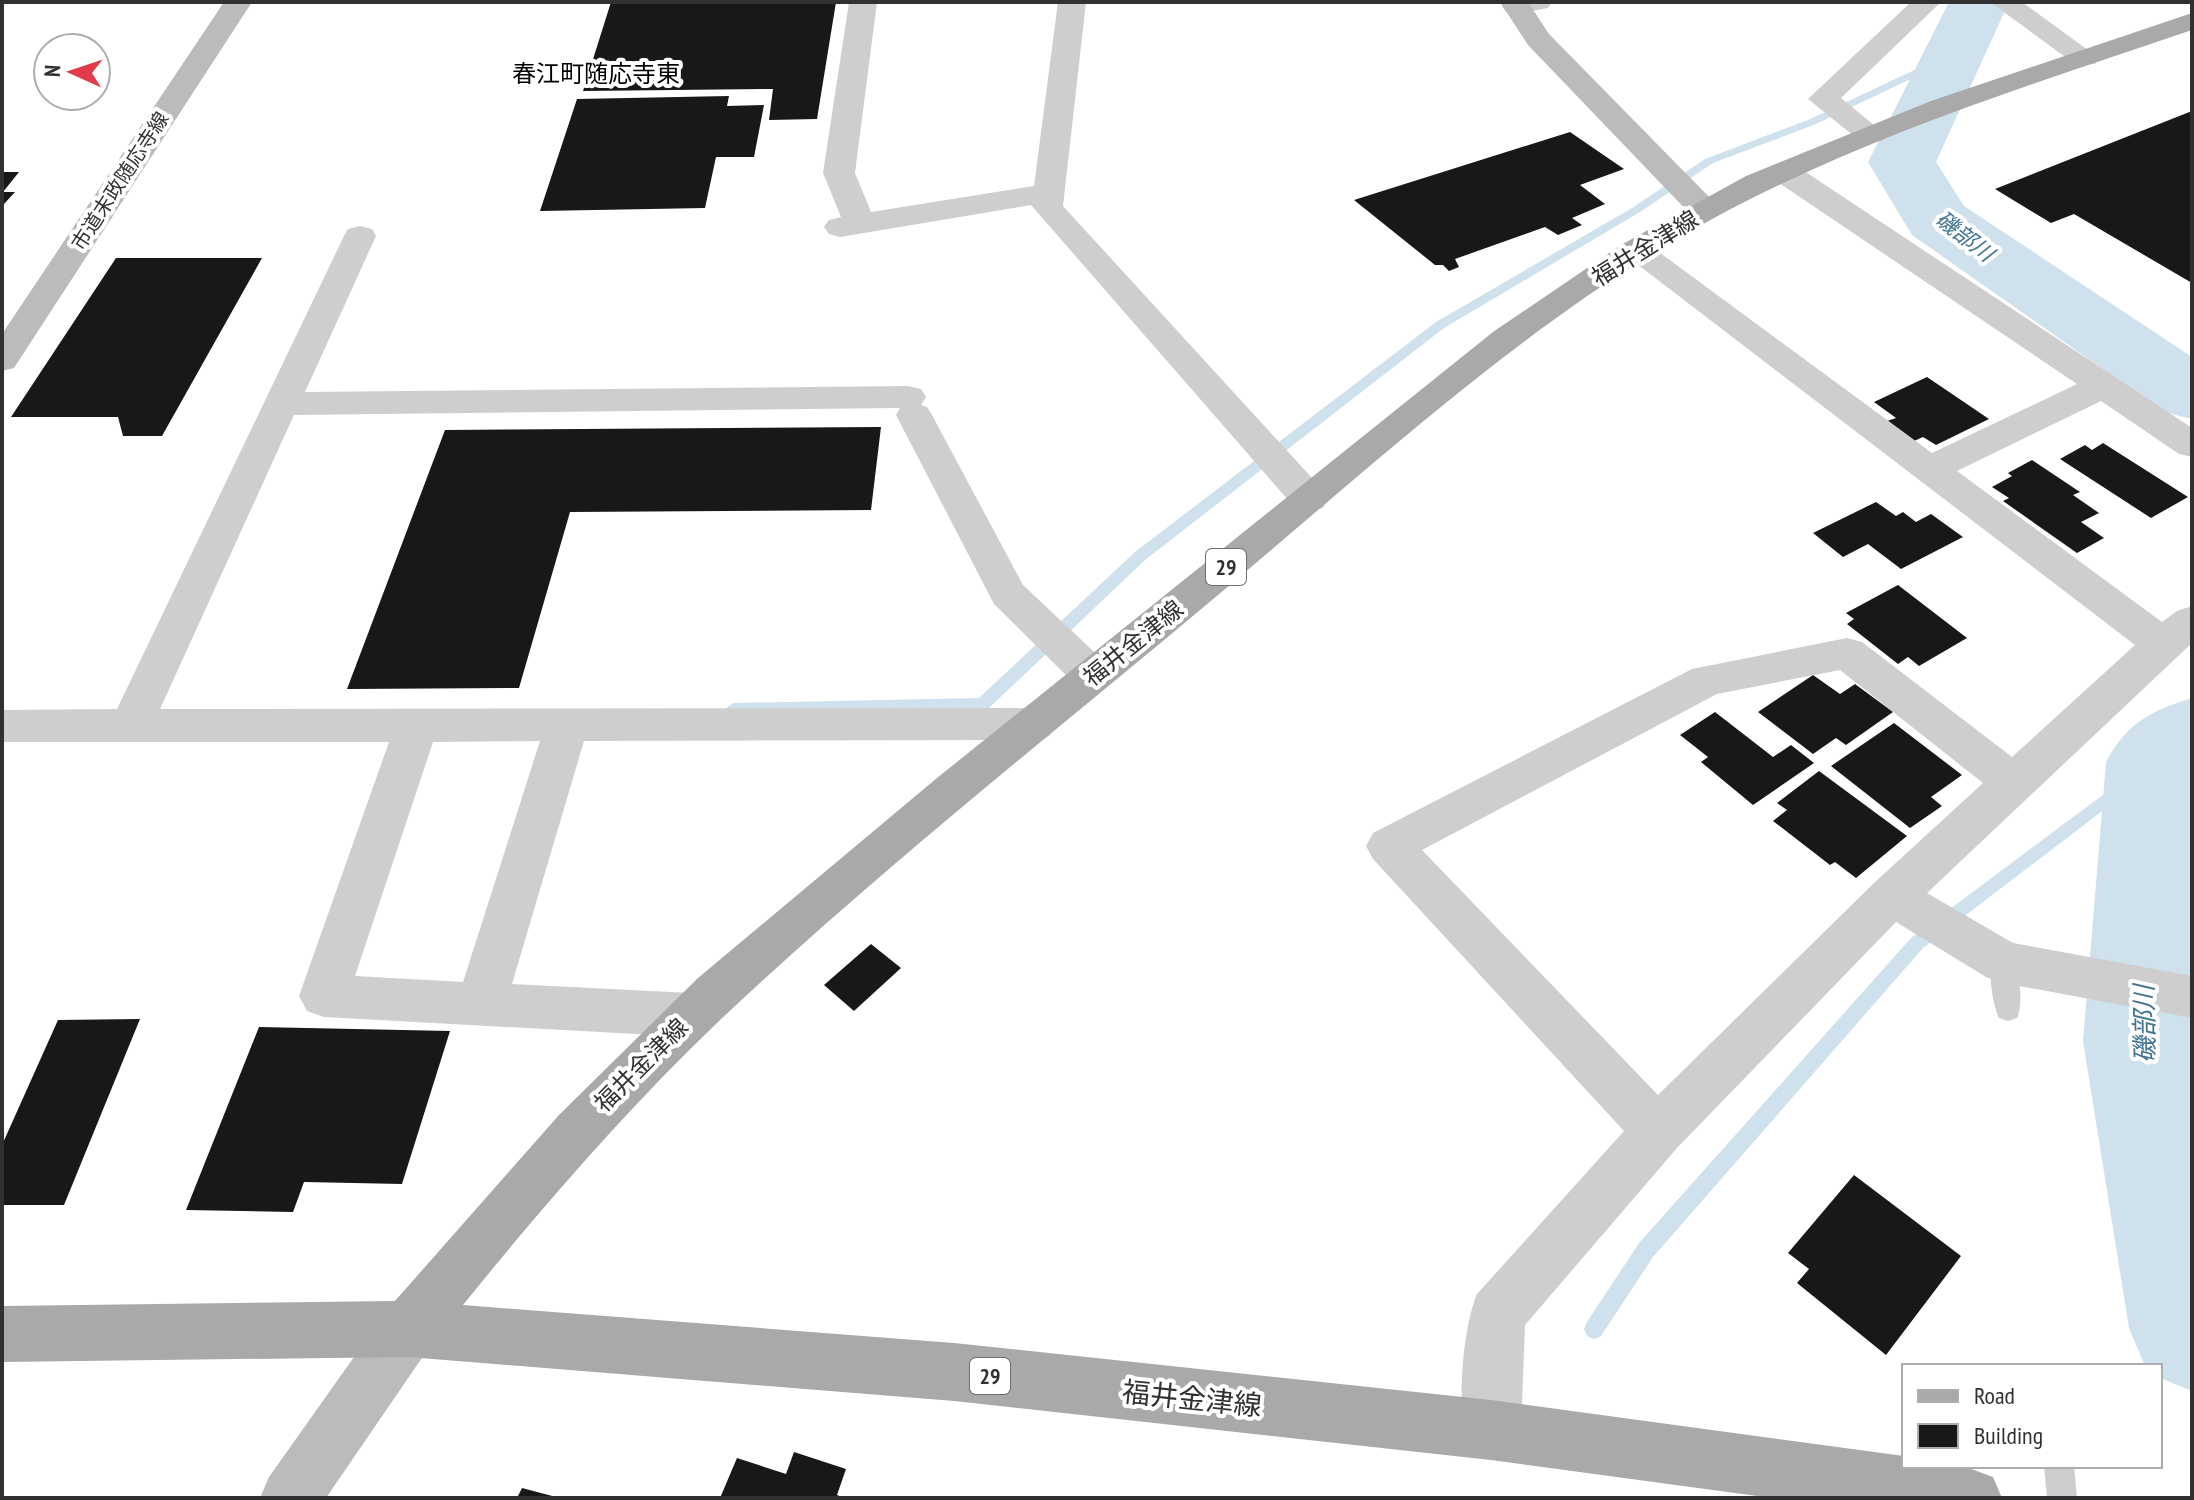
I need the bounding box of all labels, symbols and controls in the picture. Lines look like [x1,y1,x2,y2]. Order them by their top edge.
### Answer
north arrow [32,32,112,112]
district label: 春江町随応寺東 [512,58,680,89]
text: N [38,64,66,78]
street label: 市道末政随応寺線 [66,107,174,255]
street label: 福井金津線 [1586,203,1704,293]
water label: 磯部川 [1930,205,2001,269]
road number: 29 [1206,549,1246,585]
street label: 福井金津線 [1077,593,1189,693]
water label: 磯部川 [2127,982,2161,1063]
street label: 福井金津線 [588,1012,694,1118]
road number: 29 [970,1358,1010,1394]
legend [1902,1364,2162,1468]
street label: 福井金津線 [1120,1372,1264,1424]
text: Road [1974,1380,2015,1411]
text: Building [1974,1420,2043,1451]

